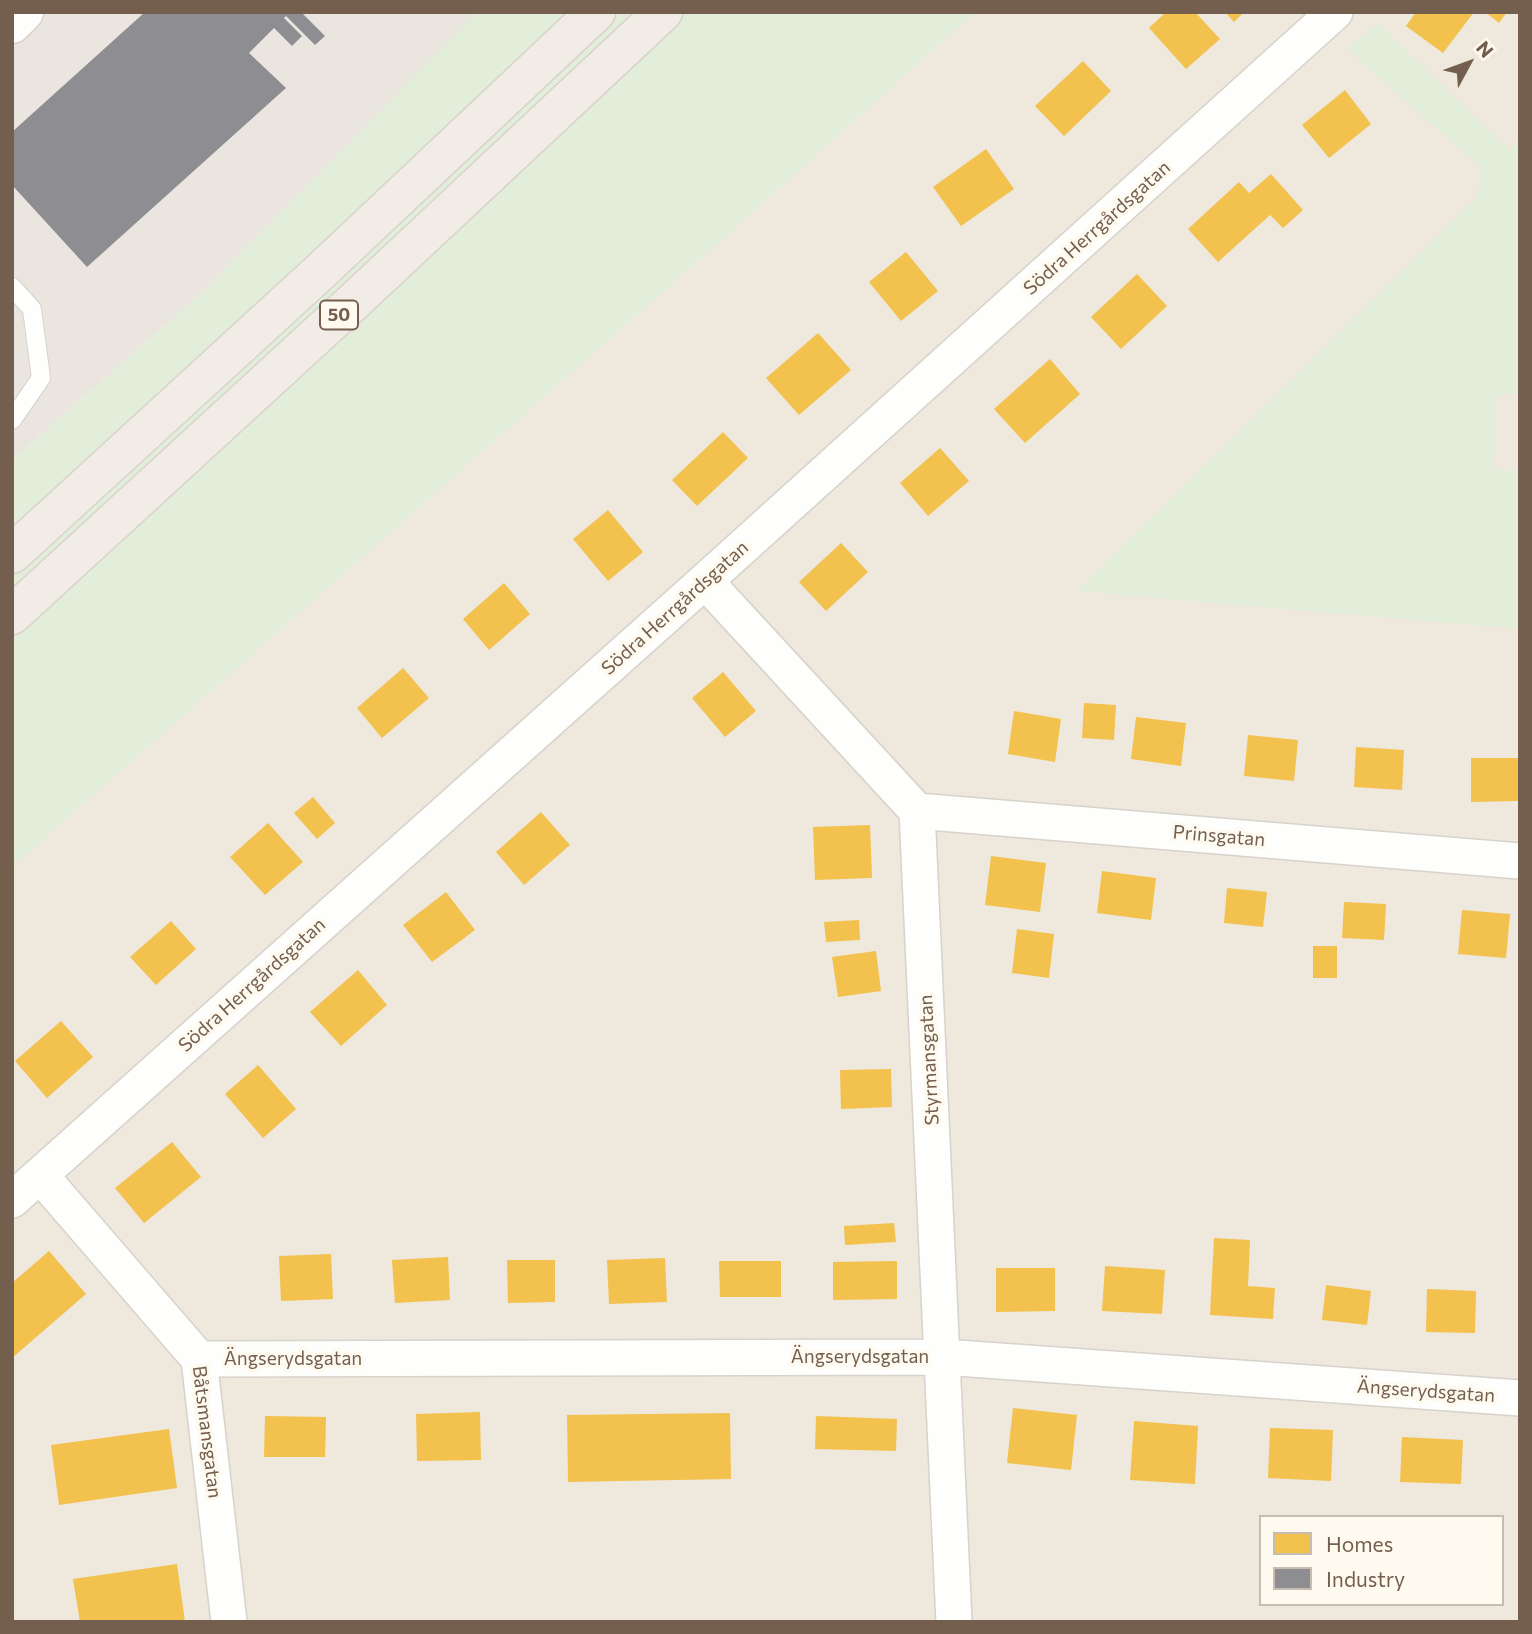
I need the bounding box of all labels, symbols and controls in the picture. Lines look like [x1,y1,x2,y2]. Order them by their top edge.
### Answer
north arrow [1434,28,1504,98]
text: N [1472,36,1499,62]
street label: Södra Herrgårdsgatan [1019,156,1175,300]
road number: 50 [320,300,358,330]
street label: Södra Herrgårdsgatan [597,536,753,680]
street label: Prinsgatan [1172,821,1266,851]
street label: Södra Herrgårdsgatan [174,913,330,1057]
street label: Styrmansgatan [914,994,944,1126]
street label: Ängserydsgatan [791,1346,929,1368]
street label: Ängserydsgatan [224,1348,362,1370]
street label: Båtsmansgatan [188,1364,226,1500]
street label: Ängserydsgatan [1356,1375,1496,1407]
legend [1259,1515,1504,1606]
text: Homes [1326,1531,1393,1556]
text: Industry [1326,1566,1405,1591]

